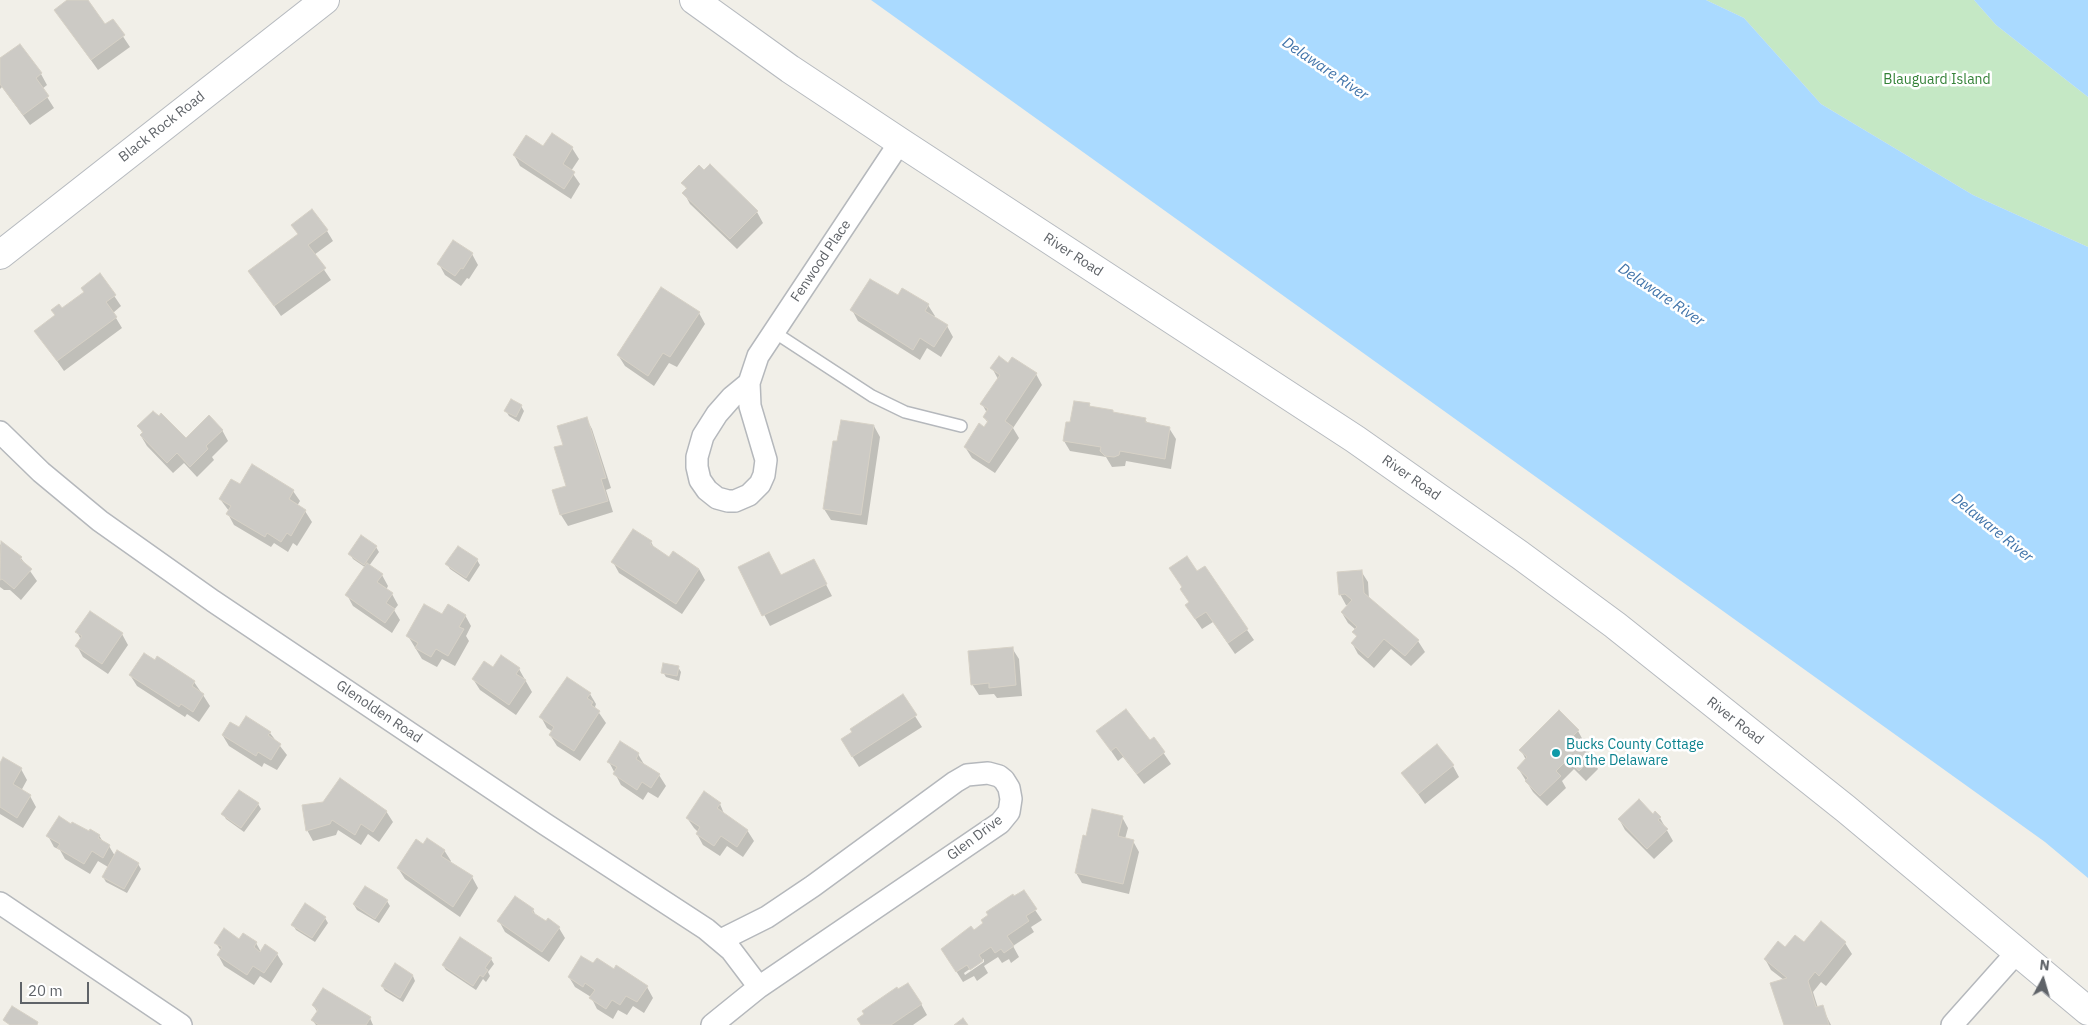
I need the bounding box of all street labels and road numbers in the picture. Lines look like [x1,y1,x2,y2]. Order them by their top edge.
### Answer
street label: Black Rock Road [116,88,208,166]
street label: Fenwood Place [787,217,855,305]
street label: River Road [1040,230,1106,280]
street label: River Road [1379,452,1443,504]
street label: Glenolden Road [333,677,425,747]
street label: River Road [1703,694,1767,748]
street label: Glen Drive [944,812,1006,864]

